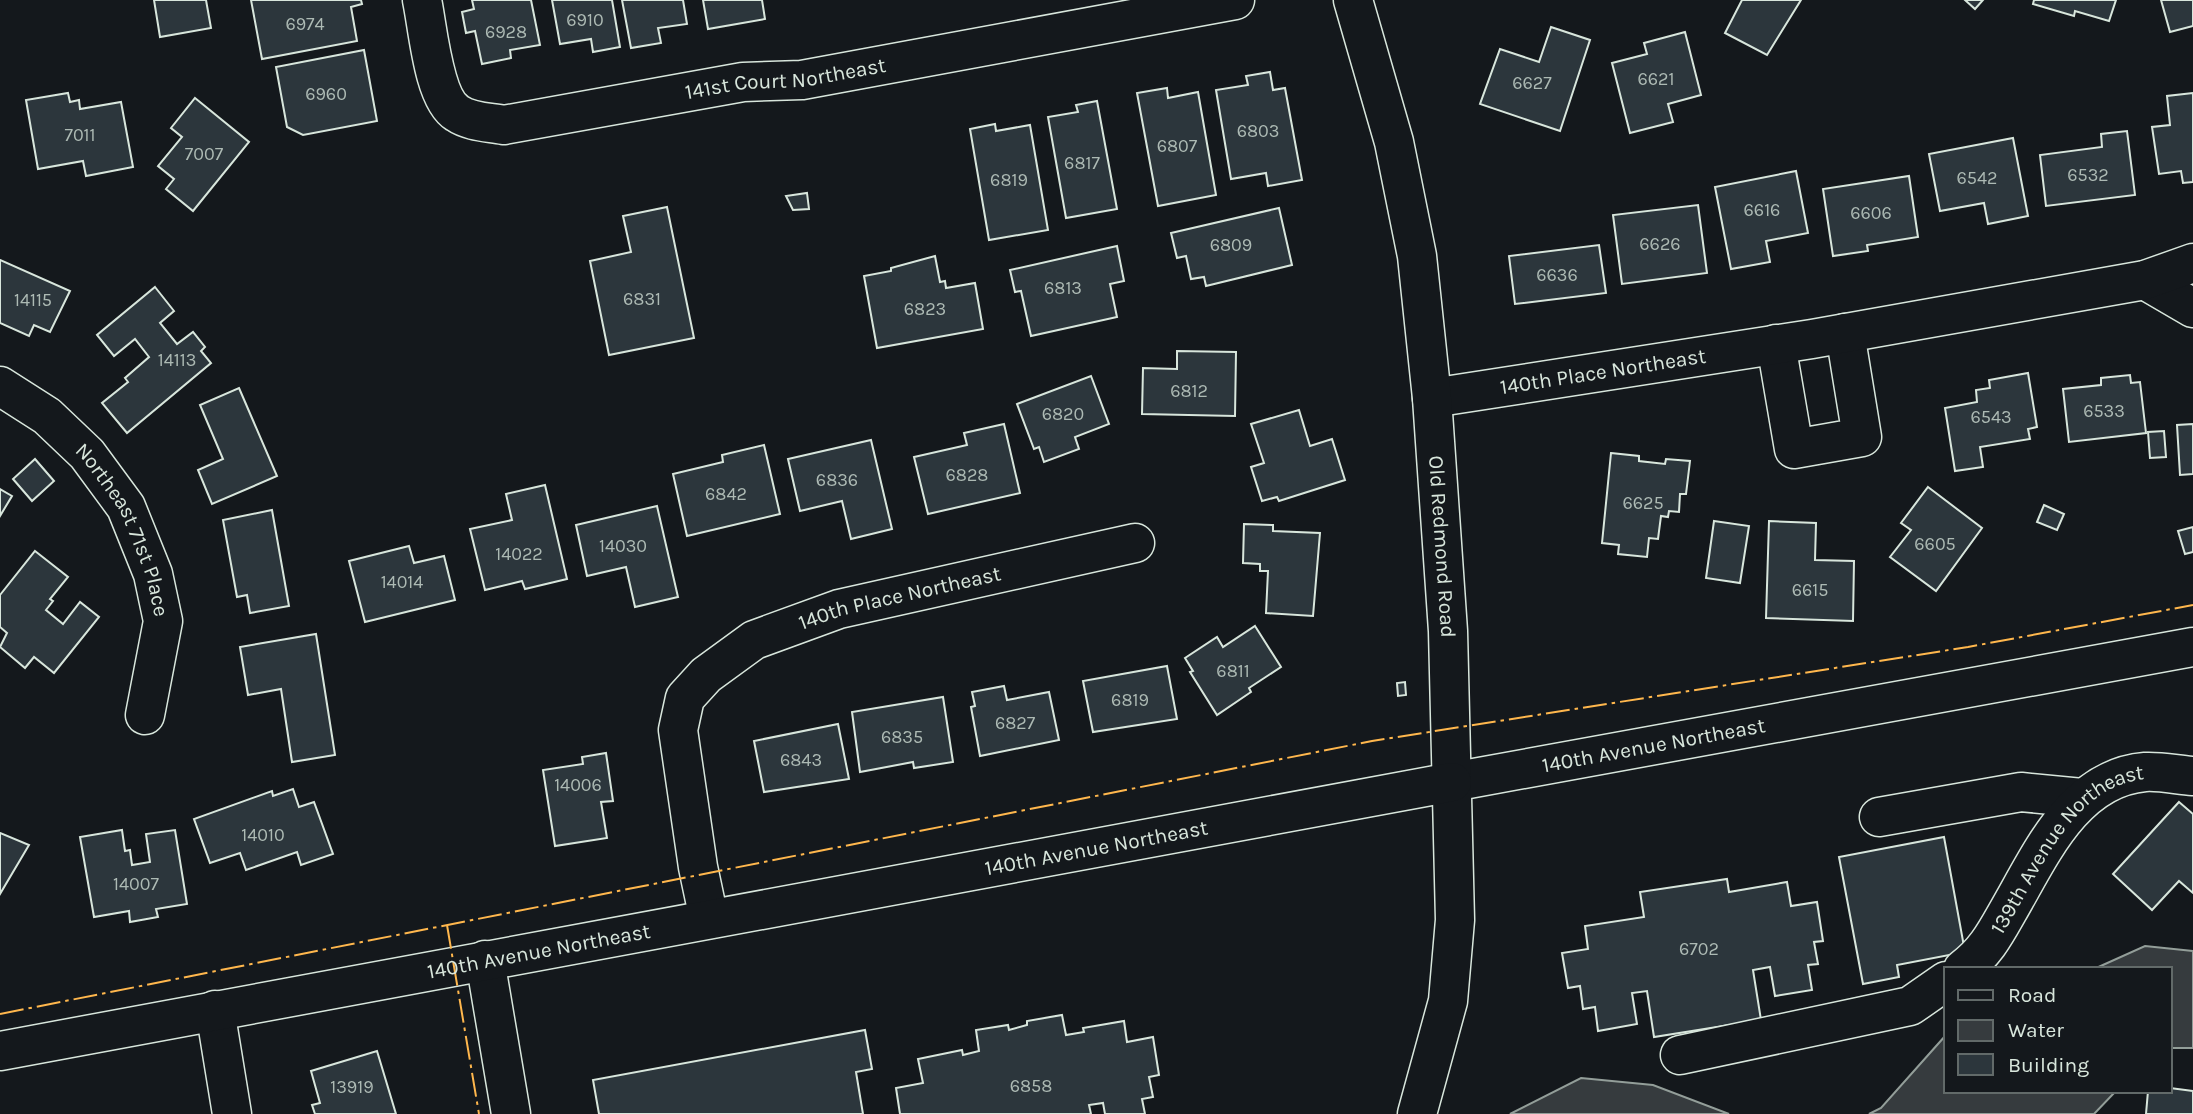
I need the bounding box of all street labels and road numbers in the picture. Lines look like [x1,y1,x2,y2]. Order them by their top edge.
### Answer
street label: 141st Court Northeast [683,53,888,104]
street label: 140th Place Northeast [1498,344,1708,399]
street label: Northeast 71st Place [71,438,174,619]
street label: Old Redmond Road [1424,455,1460,638]
street label: 140th Place Northeast [795,561,1003,635]
street label: 140th Avenue Northeast [1540,713,1767,777]
street label: 139th Avenue Northeast [1986,760,2145,938]
street label: 140th Avenue Northeast [983,815,1210,880]
street label: 140th Avenue Northeast [425,919,652,984]

